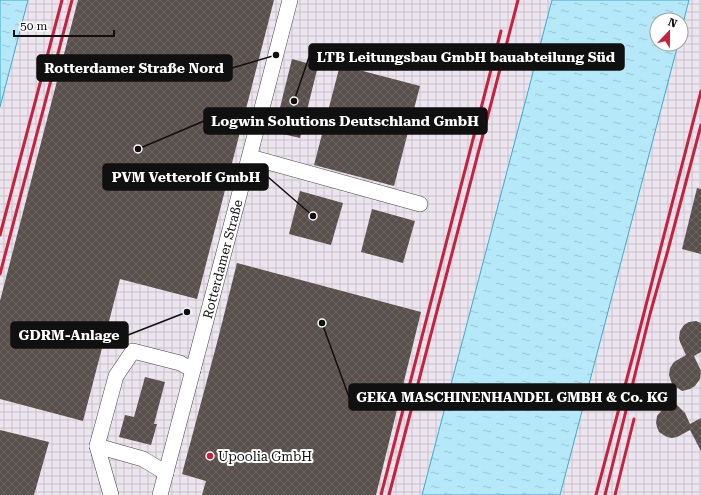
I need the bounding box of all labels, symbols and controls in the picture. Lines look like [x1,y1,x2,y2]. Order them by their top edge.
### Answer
scale bar [14,12,114,38]
north arrow [649,12,689,52]
text: N [666,16,679,31]
text: 50 m [20,19,47,33]
callout: LTB Leitungsbau GmbH bauabteilung Süd [309,44,624,70]
text: LTB Leitungsbau GmbH bauabteilung Süd [317,49,616,65]
callout: Rotterdamer Straße Nord [37,55,232,81]
text: Rotterdamer Straße Nord [44,60,224,76]
callout: Logwin Solutions Deutschland GmbH [204,108,487,134]
text: Logwin Solutions Deutschland GmbH [211,113,479,129]
callout: PVM Vetterolf GmbH [103,164,268,190]
text: PVM Vetterolf GmbH [112,169,261,185]
street label: Rotterdamer Straße [200,198,246,320]
callout: GDRM-Anlage [11,322,128,348]
text: GDRM-Anlage [19,327,119,343]
callout: GEKA MASCHINENHANDEL GMBH & Co. KG [349,384,676,410]
text: GEKA MASCHINENHANDEL GMBH & Co. KG [356,389,668,405]
place label: Upoolia GmbH [218,449,312,464]
marker: Upoolia GmbH [205,451,215,461]

